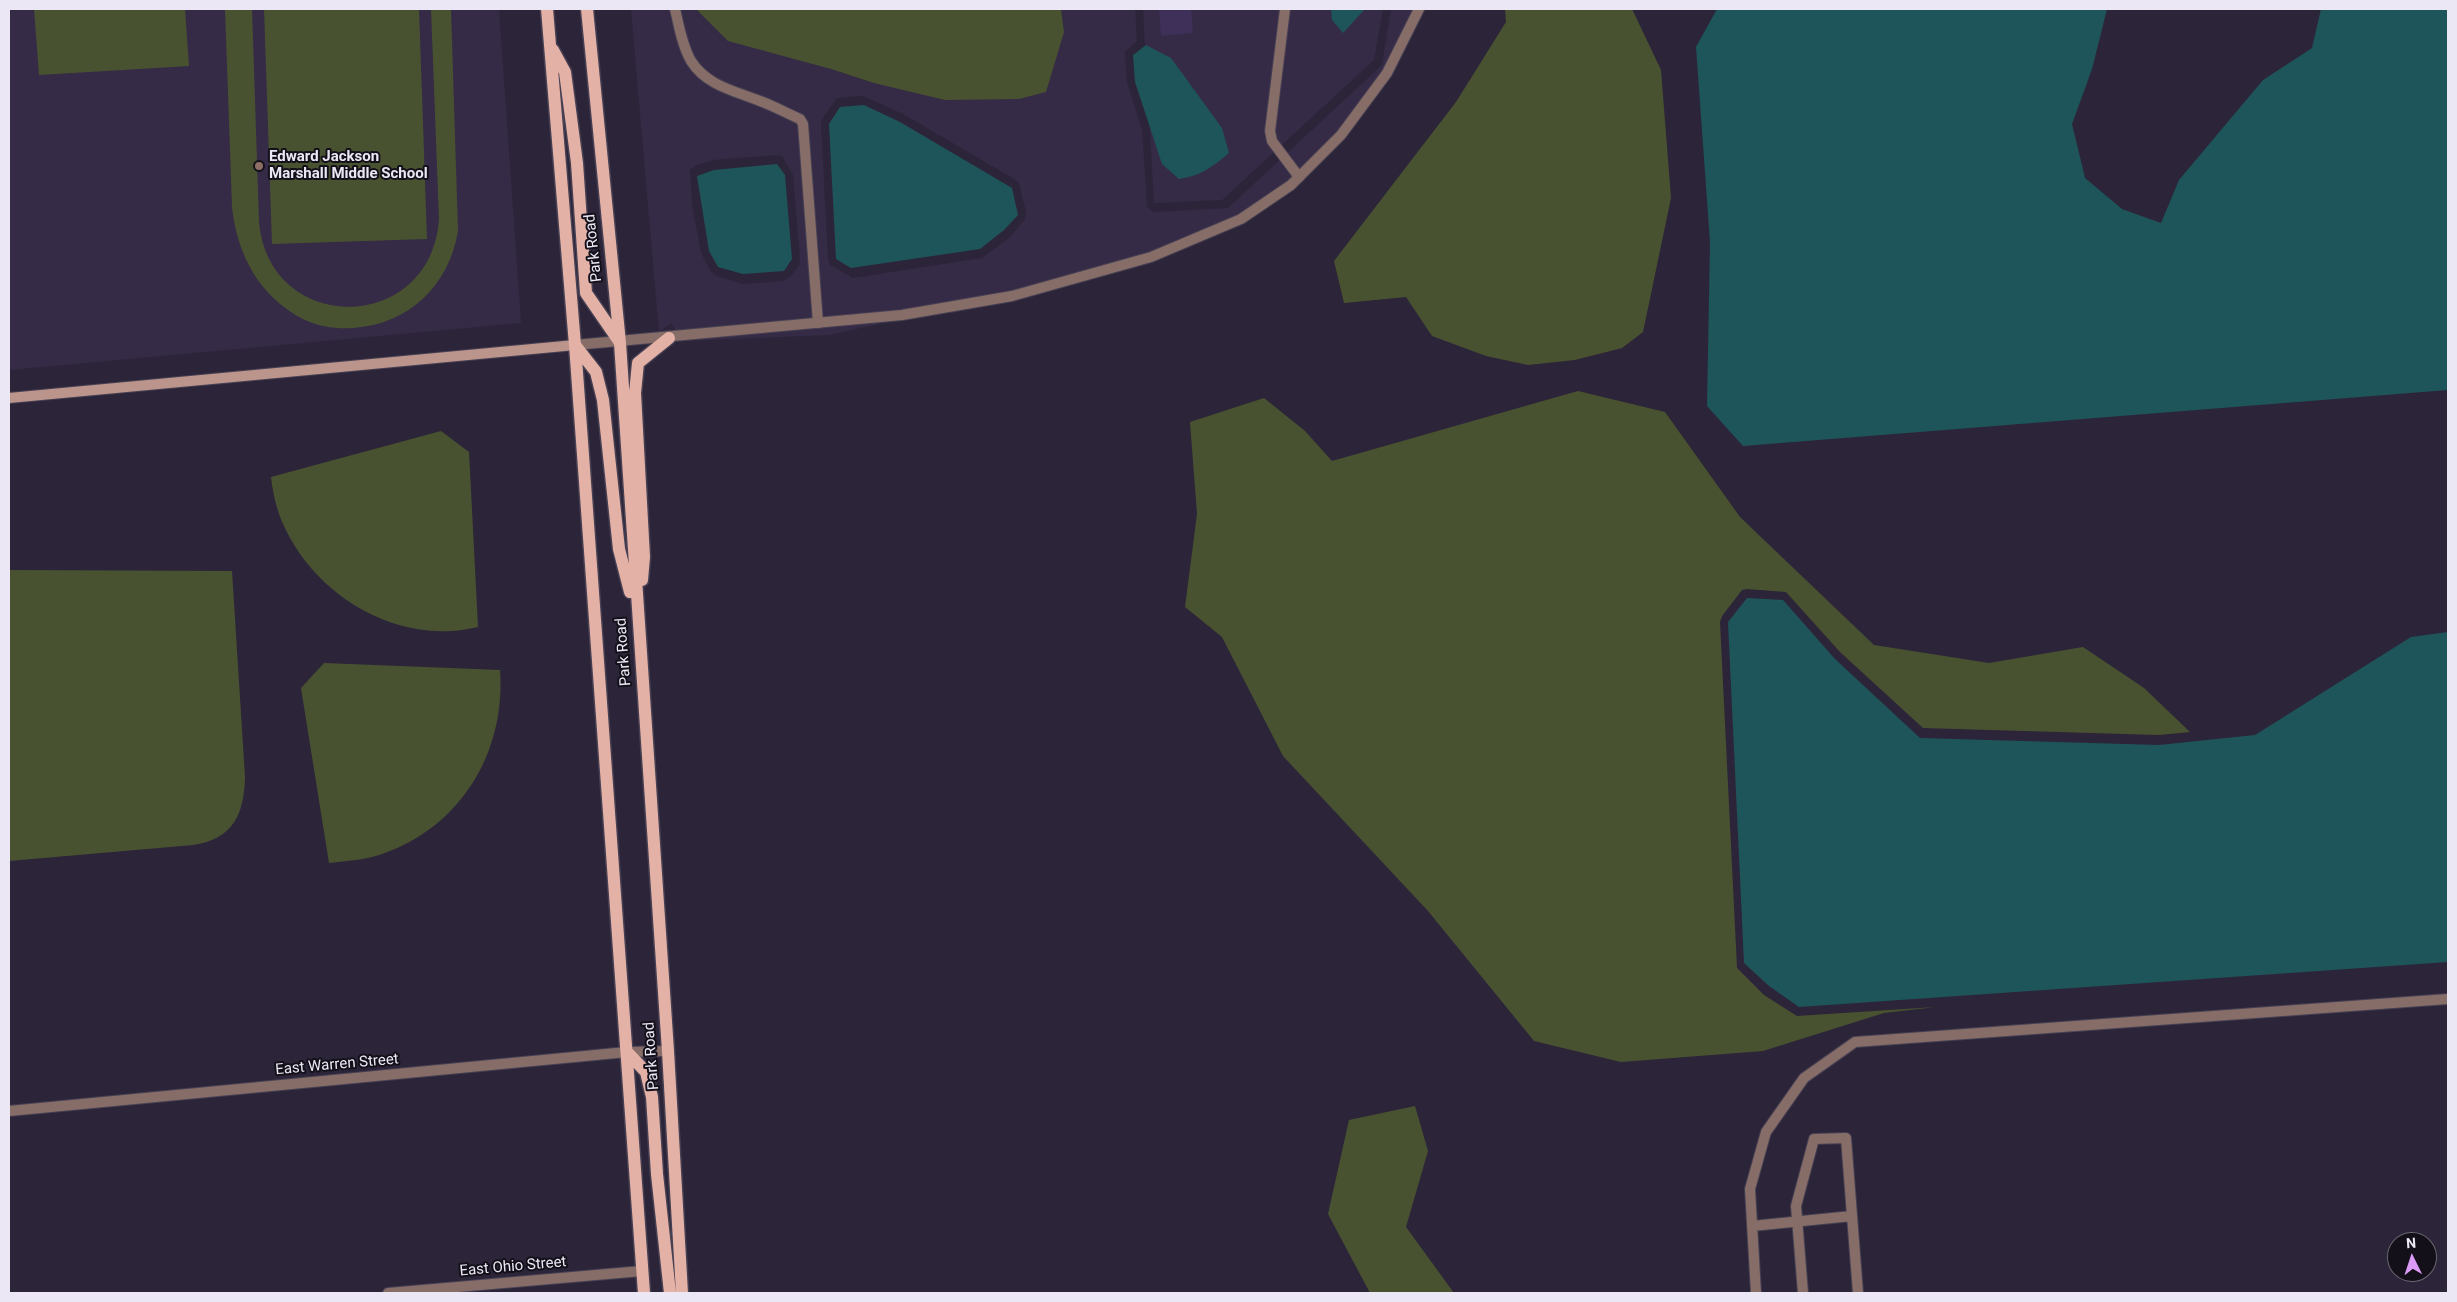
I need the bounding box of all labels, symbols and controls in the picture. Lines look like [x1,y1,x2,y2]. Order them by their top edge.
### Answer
place label: Edward Jackson Marshall Middle School [269,148,428,183]
marker: Edward Jackson Marshall Middle School [253,160,265,172]
street label: Park Road [581,213,607,283]
street label: Park Road [613,617,635,687]
street label: Park Road [641,1021,663,1091]
street label: East Warren Street [275,1051,399,1079]
north arrow [2387,1232,2437,1282]
text: N [2406,1235,2417,1251]
street label: East Ohio Street [459,1253,567,1281]

